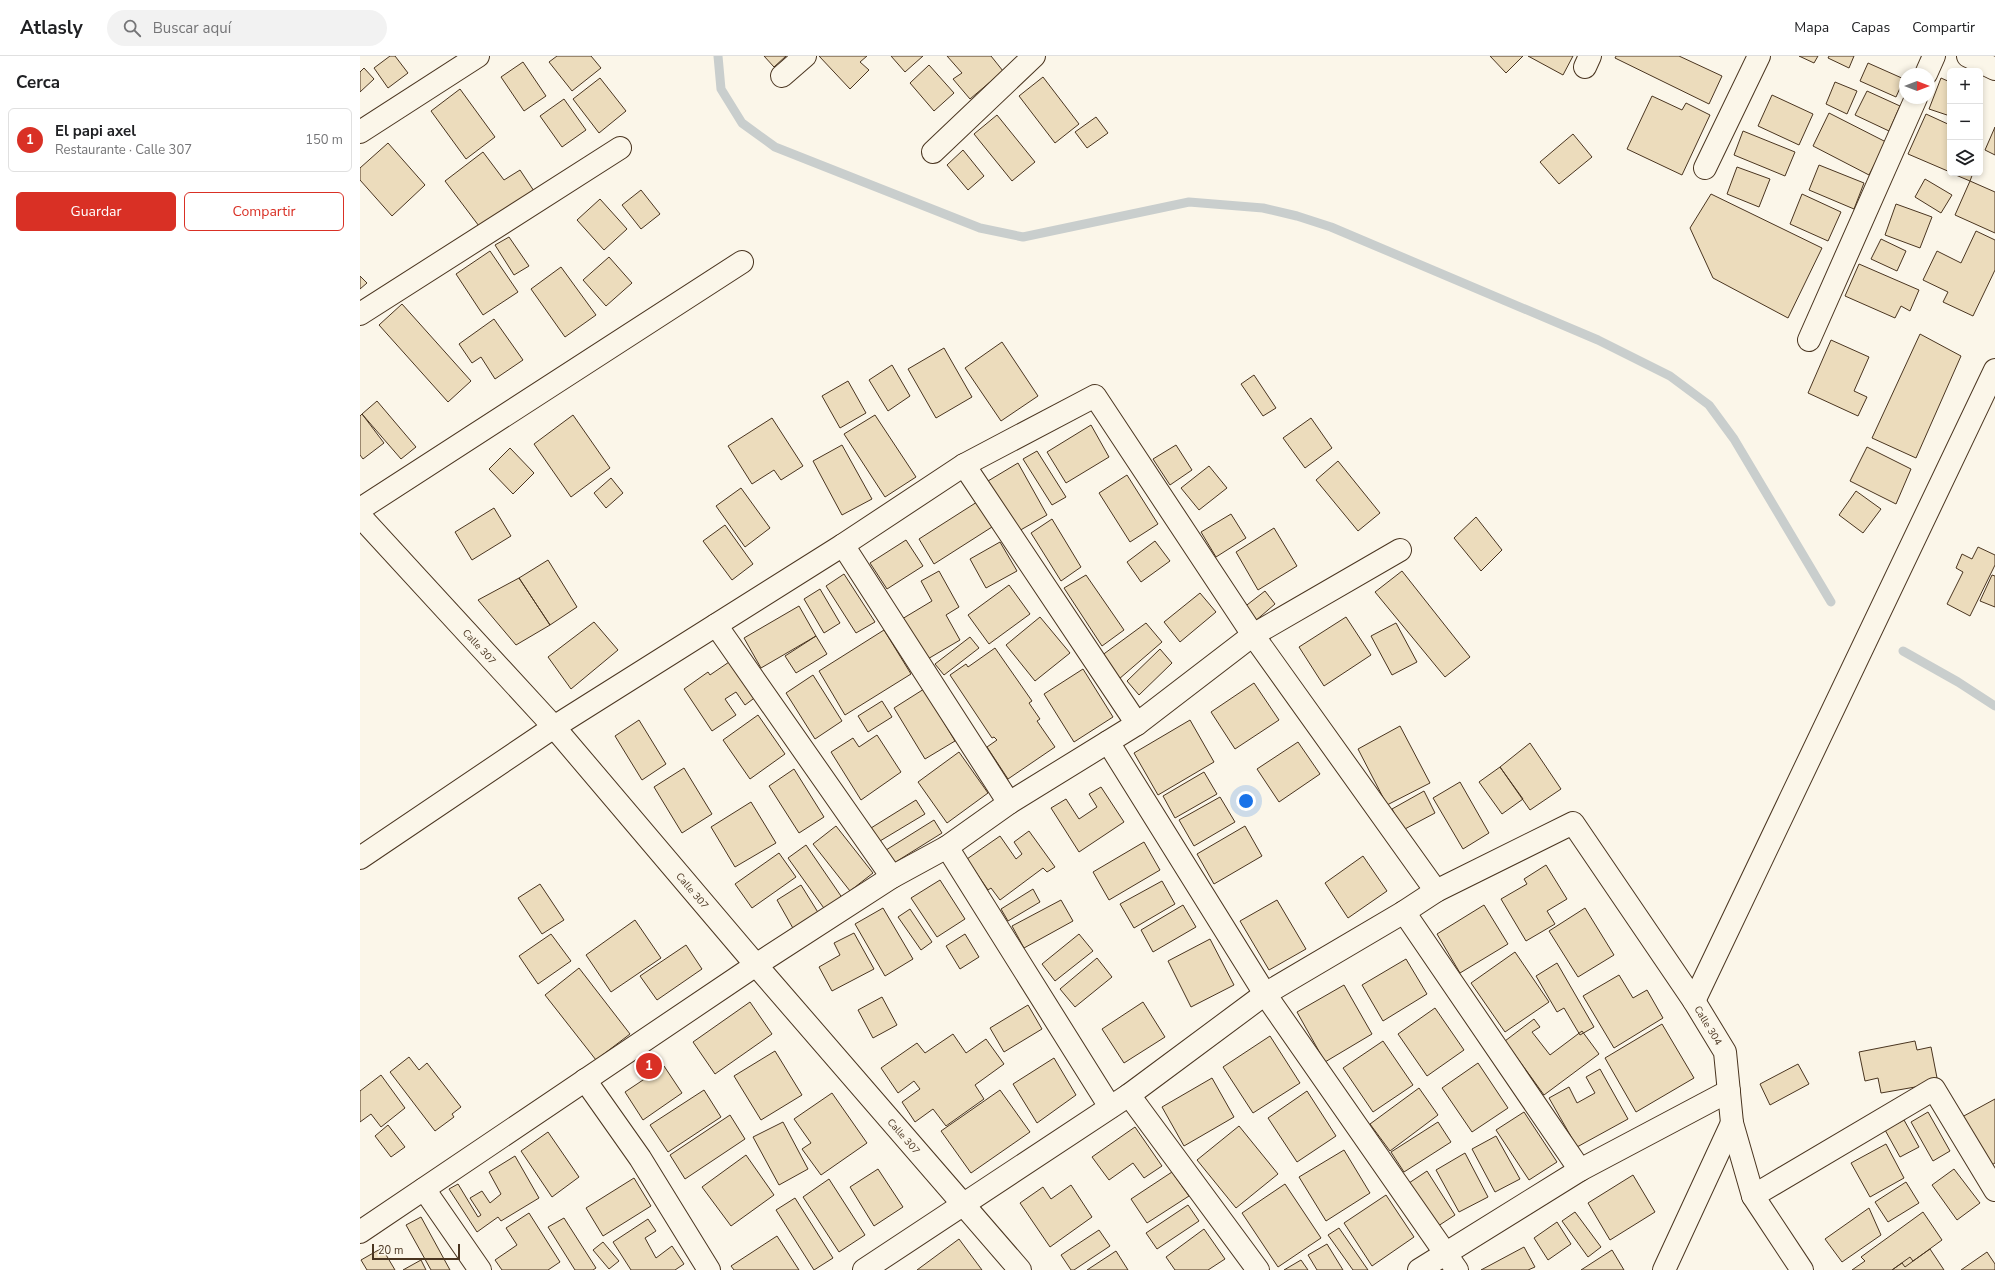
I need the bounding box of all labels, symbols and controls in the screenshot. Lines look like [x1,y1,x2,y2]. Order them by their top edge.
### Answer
search box [107,10,387,46]
text: Atlasly [20,15,83,41]
icon: search [121,17,143,39]
text: Buscar aquí [153,18,231,38]
text: Mapa [1794,18,1829,37]
text: Capas [1851,18,1890,37]
text: Compartir [1912,18,1975,37]
north arrow [1899,68,1935,104]
map controls [1947,68,1983,176]
button: + [1947,68,1983,104]
text: Cerca [16,71,60,94]
button: − [1947,104,1983,140]
text: El papi axel [55,121,136,141]
text: 1 [26,131,34,149]
text: 150 m [305,131,343,149]
button: layers [1947,140,1983,176]
text: Restaurante · Calle 307 [55,141,192,159]
button: Guardar [16,192,176,231]
button: Compartir [184,192,344,231]
street label: Calle 307 [459,626,499,668]
your location [1236,791,1256,811]
street label: Calle 307 [672,870,711,912]
street label: Calle 304 [1690,1003,1725,1048]
pin: 1 [636,1051,662,1081]
street label: Calle 307 [884,1116,923,1158]
scale bar [372,1242,460,1261]
text: 20 m [378,1243,403,1258]

